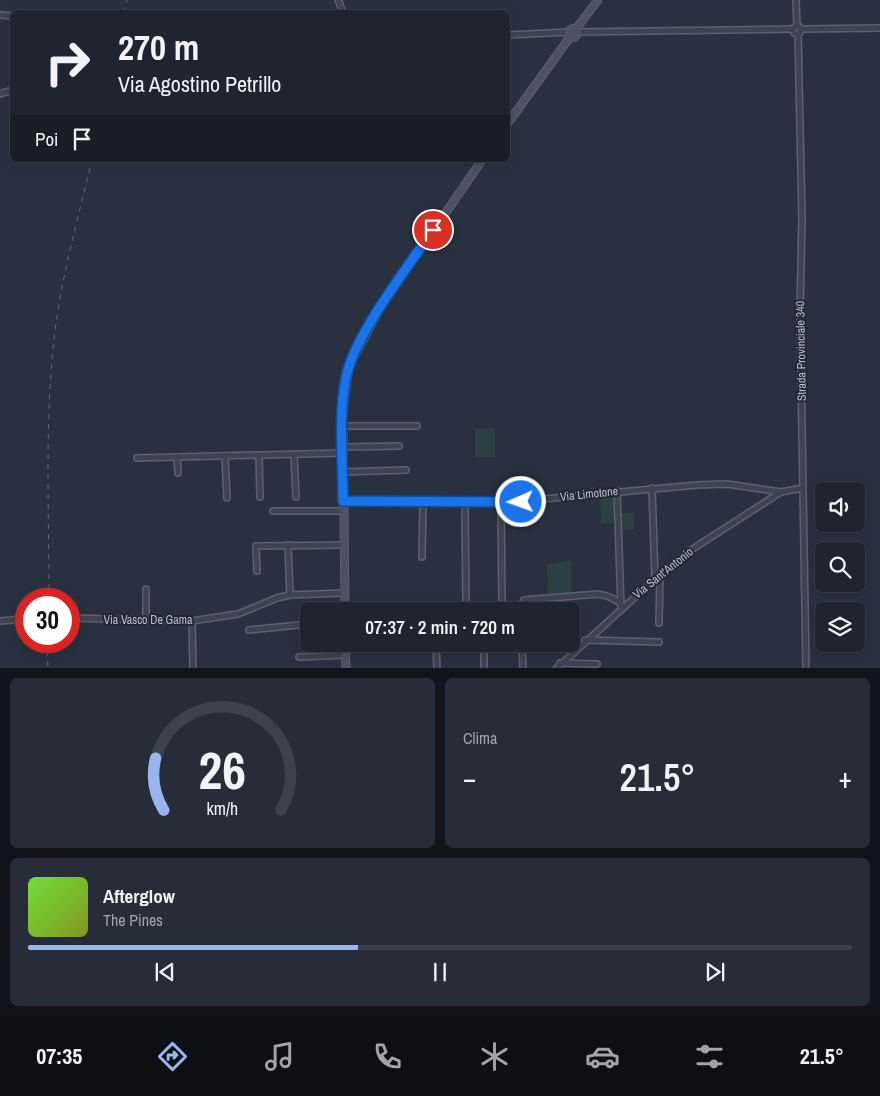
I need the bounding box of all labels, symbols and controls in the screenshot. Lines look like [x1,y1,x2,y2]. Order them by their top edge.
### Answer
text: 270 m [118,24,199,71]
icon: right [35,30,100,95]
text: Via Agostino Petrillo [118,69,281,99]
icon: arrive [68,125,96,153]
text: Poi [35,126,58,152]
pin [412,209,454,251]
icon: arrive [419,216,447,244]
street label: Strada Provinciale 340 [792,301,810,401]
position arrow [494,475,546,527]
map controls [815,482,865,652]
button: sound [815,482,865,532]
street label: Via Limotone [559,483,619,505]
button: search [815,542,865,592]
street label: Via Sant'Antonio [629,544,697,602]
speed limit sign: 30 [15,588,80,653]
button: layers [815,602,865,652]
street label: Via Vasco De Gama [104,612,193,628]
text: 07:37 · 2 min · 720 m [365,614,515,640]
text: Clima [463,727,497,749]
text: 26 [199,735,246,805]
text: 21.5° [620,752,695,803]
text: − [463,759,476,797]
text: + [839,759,852,797]
text: km/h [207,797,238,821]
text: Afterglow [103,883,175,909]
text: The Pines [103,909,163,931]
icon: previous [151,958,179,986]
icon: pause [426,958,454,986]
icon: next [701,958,729,986]
icon: directions [155,1039,190,1074]
icon: music [262,1039,297,1074]
icon: phone [370,1039,405,1074]
icon: climate [477,1039,512,1074]
icon: car [585,1039,620,1074]
icon: filters [692,1039,727,1074]
text: 07:35 [36,1041,82,1071]
text: 21.5° [800,1041,844,1071]

